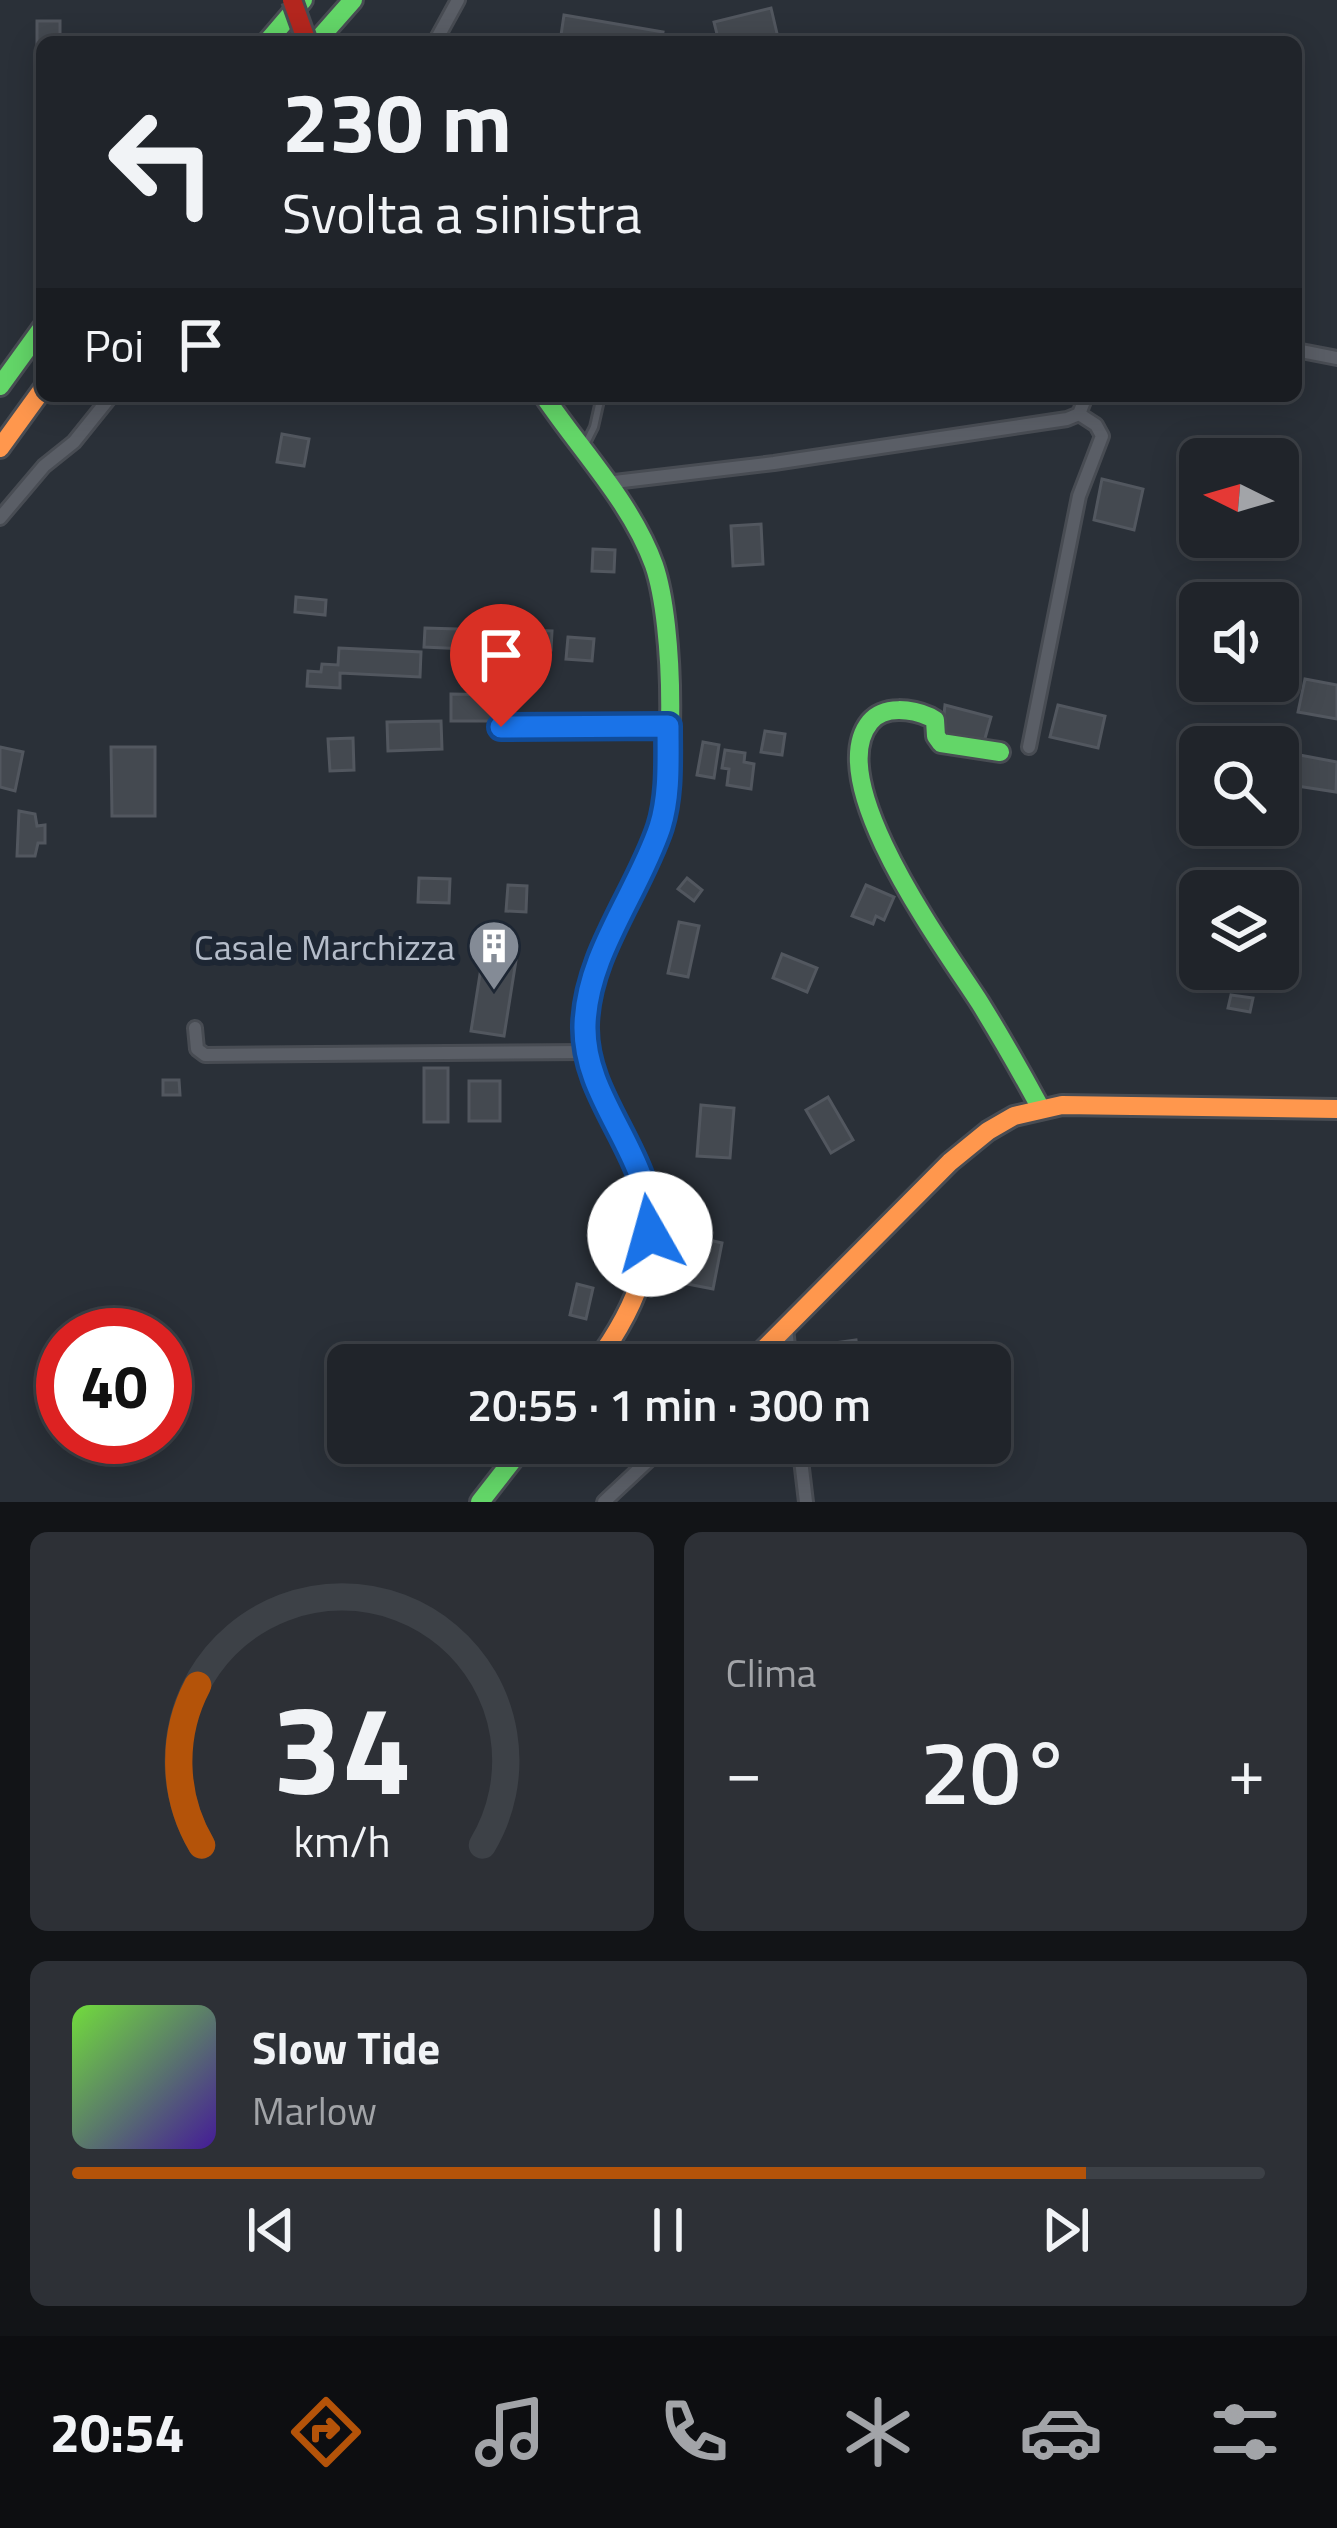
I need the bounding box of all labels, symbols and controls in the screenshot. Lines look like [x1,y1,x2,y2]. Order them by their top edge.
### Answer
text: 230 m [282,57,512,185]
icon: left [84,84,240,240]
text: Svolta a sinistra [282,172,642,254]
text: Poi [84,311,144,379]
icon: arrive [168,312,234,378]
north arrow [1179,438,1299,558]
map controls [1179,438,1299,990]
button: sound [1179,582,1299,702]
pin [450,604,552,727]
icon: arrive [468,622,534,688]
button: search [1179,726,1299,846]
button: layers [1179,870,1299,990]
building icon: Casale Marchizza [466,918,522,992]
place label: Casale Marchizza [194,919,455,974]
position arrow [587,1171,713,1297]
speed limit sign: 40 [36,1308,192,1464]
text: 20:55 · 1 min · 300 m [467,1370,871,1438]
text: Clima [726,1643,816,1702]
text: 34 [272,1653,412,1842]
text: 20° [920,1702,1071,1839]
text: − [726,1720,762,1821]
text: + [1228,1720,1265,1821]
text: km/h [293,1807,390,1873]
text: Slow Tide [252,2013,440,2081]
text: Marlow [252,2081,377,2140]
icon: previous [238,2197,304,2263]
icon: pause [635,2197,701,2263]
icon: next [1033,2197,1099,2263]
icon: directions [284,2390,368,2474]
icon: music [468,2390,552,2474]
icon: phone [652,2390,736,2474]
icon: climate [836,2390,920,2474]
icon: car [1019,2390,1103,2474]
icon: filters [1203,2390,1287,2474]
text: 20:54 [50,2391,185,2473]

